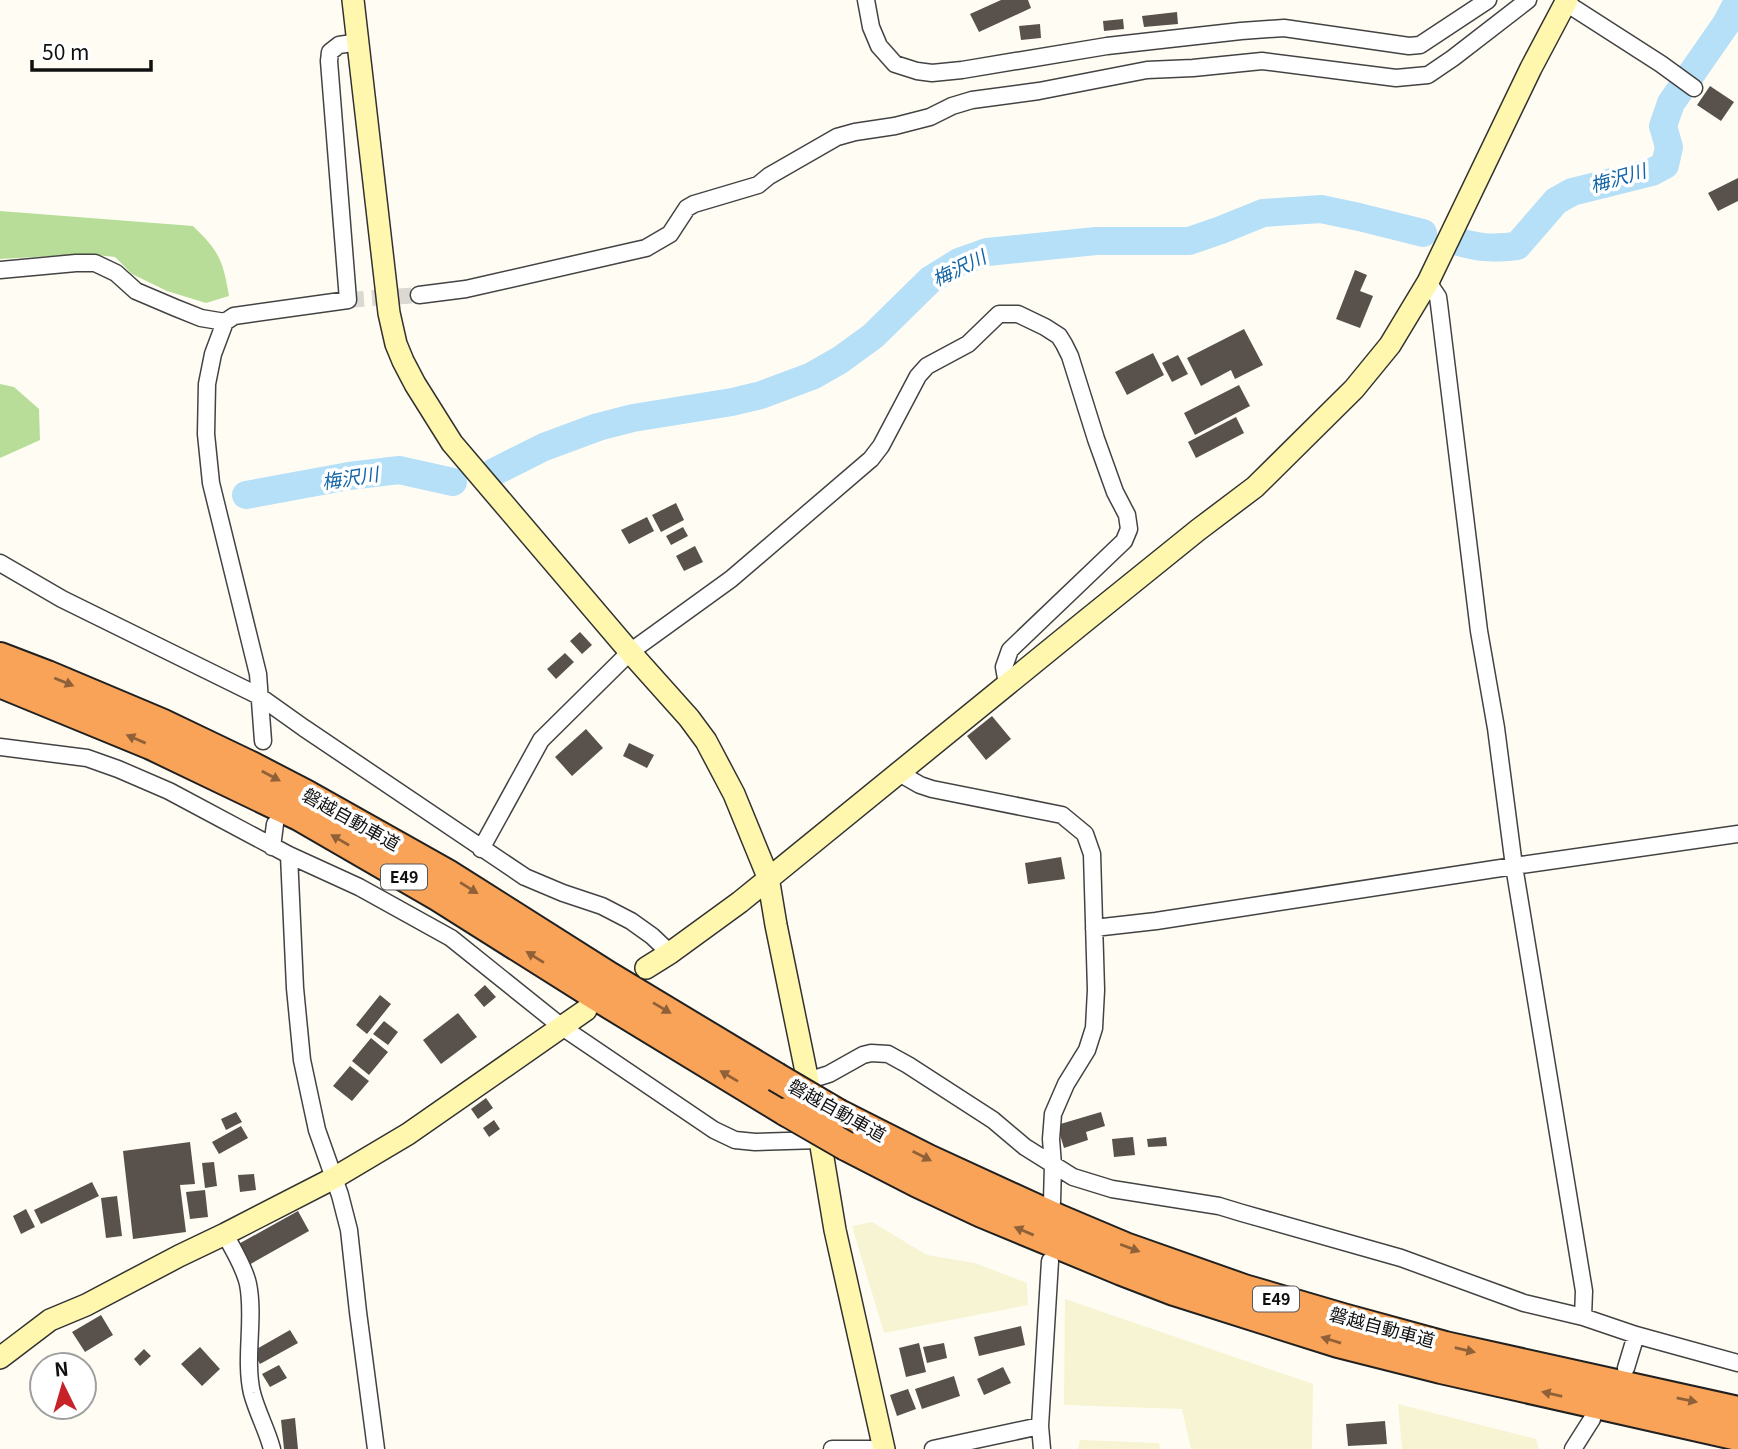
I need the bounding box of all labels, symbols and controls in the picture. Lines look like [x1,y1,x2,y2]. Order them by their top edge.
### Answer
scale bar [32,28,150,72]
text: 50 m [42,36,89,66]
water label: 梅沢川 [1586,155,1651,197]
water label: 梅沢川 [927,241,992,291]
water label: 梅沢川 [319,458,382,494]
one-way arrow [53,676,74,687]
one-way arrow [126,733,147,744]
one-way arrow [261,769,281,781]
street label: 磐越自動車道 [298,781,406,856]
one-way arrow [330,834,349,846]
road number: E49 [381,864,427,890]
one-way arrow [459,881,478,894]
one-way arrow [525,951,544,964]
one-way arrow [652,1002,671,1014]
one-way arrow [719,1070,738,1083]
street label: 磐越自動車道 [784,1072,892,1147]
one-way arrow [912,1151,932,1162]
one-way arrow [1014,1225,1035,1236]
one-way arrow [1120,1243,1141,1254]
road number: E49 [1253,1287,1299,1312]
street label: 磐越自動車道 [1327,1300,1438,1353]
one-way arrow [1320,1335,1341,1345]
one-way arrow [1454,1345,1476,1356]
north arrow [28,1351,98,1421]
text: N [53,1354,70,1382]
one-way arrow [1541,1389,1563,1400]
one-way arrow [1676,1395,1698,1406]

